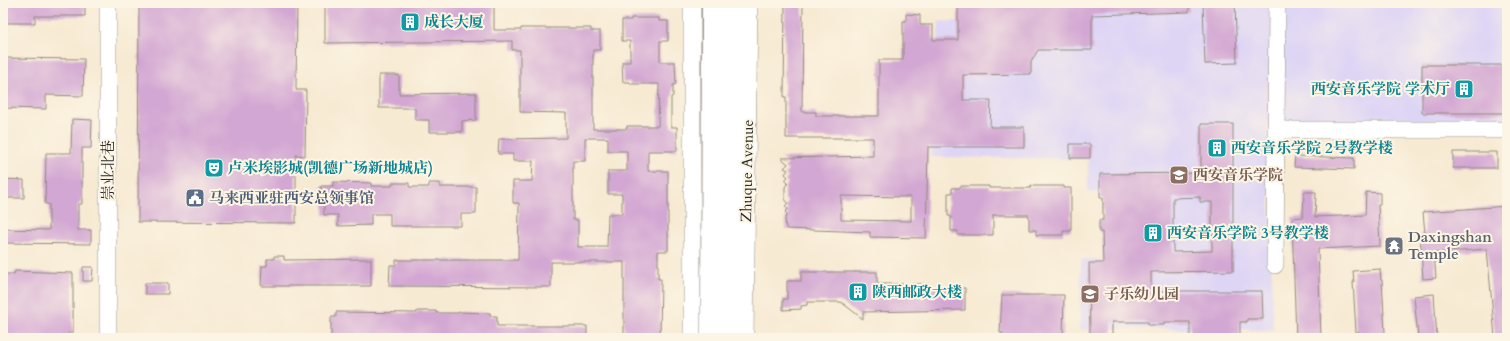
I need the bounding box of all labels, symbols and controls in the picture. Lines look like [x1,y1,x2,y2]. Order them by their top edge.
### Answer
building icon: 成长大厦 [399,11,421,33]
place label: 成长大厦 [424,12,484,32]
building icon: 西安音乐学院 学术厅 [1453,78,1475,100]
place label: 西安音乐学院 学术厅 [1311,79,1450,99]
street label: Zhuque Avenue [736,119,758,223]
building icon: 西安音乐学院 2号教学楼 [1206,137,1228,159]
place label: 西安音乐学院 2号教学楼 [1231,138,1393,158]
street label: 崇业北巷 [98,140,118,200]
theatre icon: 卢米埃影城(凯德广场新地城店) [203,157,225,179]
place label: 卢米埃影城(凯德广场新地城店) [228,158,433,178]
school or university icon: 西安音乐学院 [1168,164,1190,186]
place label: 西安音乐学院 [1193,165,1283,185]
public building icon: 马来西亚驻西安总领事馆 [184,187,206,209]
place label: 马来西亚驻西安总领事馆 [209,188,374,208]
building icon: 西安音乐学院 3号教学楼 [1142,222,1164,244]
place label: 西安音乐学院 3号教学楼 [1167,223,1329,243]
place label: Daxingshan Temple [1408,227,1492,264]
temple icon: Daxingshan Temple [1383,235,1405,257]
building icon: 陕西邮政大楼 [847,281,869,303]
place label: 陕西邮政大楼 [872,282,962,302]
school or university icon: 子乐幼儿园 [1079,283,1101,305]
place label: 子乐幼儿园 [1104,284,1179,304]

